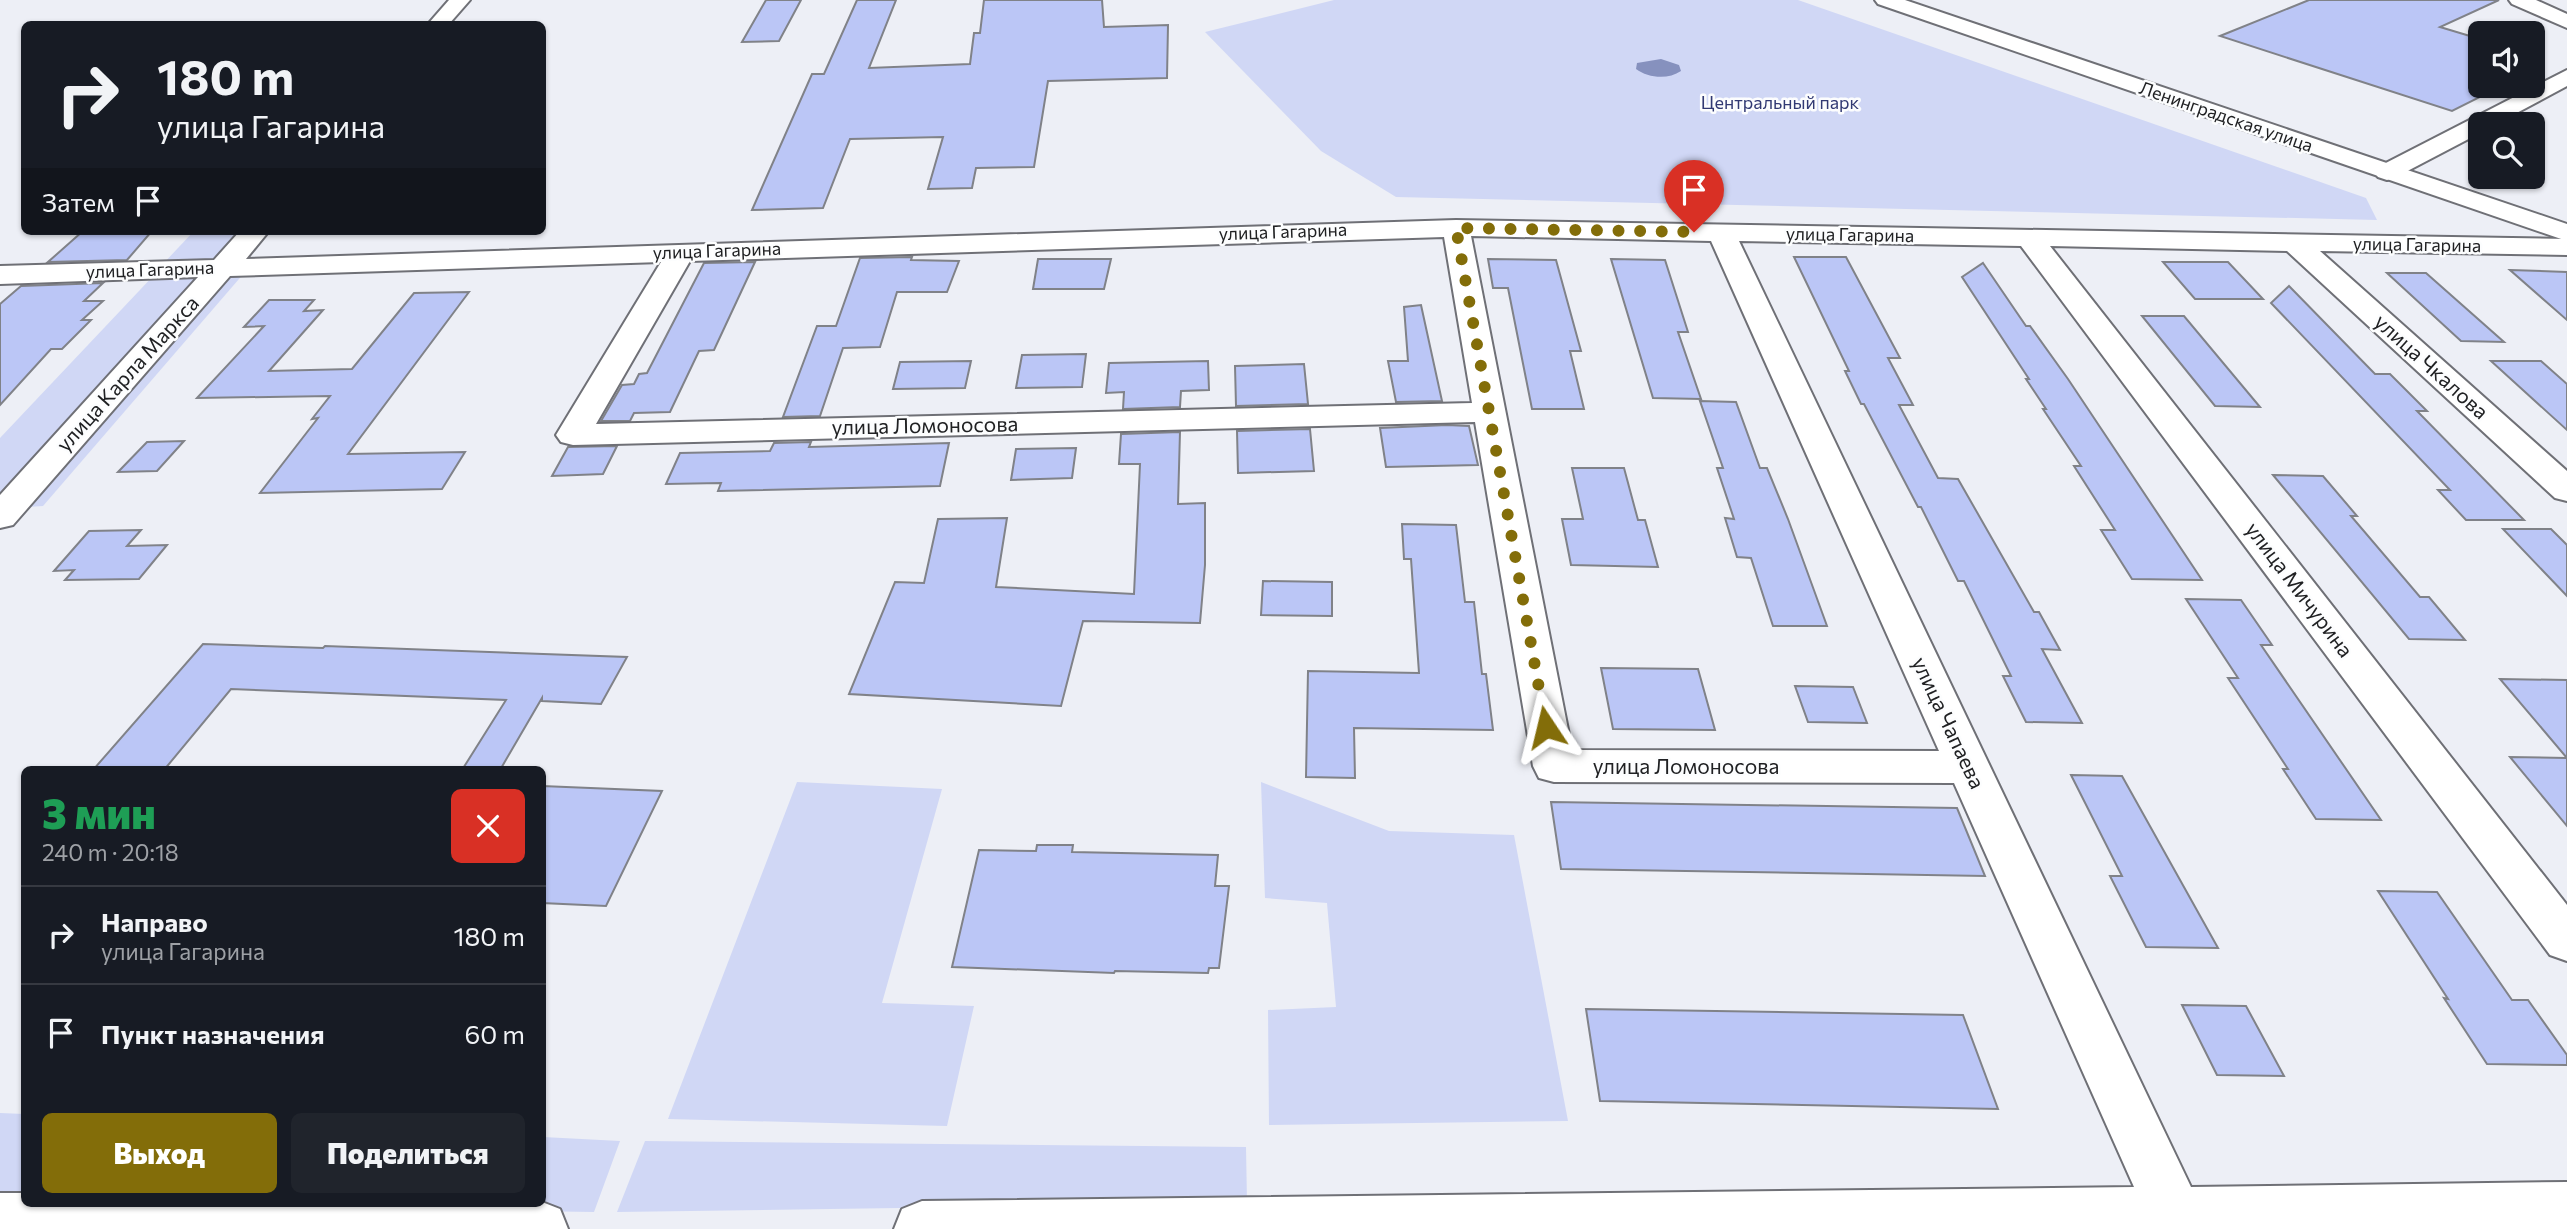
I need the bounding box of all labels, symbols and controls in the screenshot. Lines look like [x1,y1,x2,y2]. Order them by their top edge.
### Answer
map controls [2468,21,2545,189]
button: sound [2468,21,2545,98]
text: 180 m [157,45,294,105]
icon: right [42,49,133,140]
street label: Ленинградская улица [2137,76,2316,156]
park label: Центральный парк [1701,91,1860,113]
text: улица Гагарина [157,105,385,145]
button: search [2468,112,2545,189]
pin [1664,160,1724,232]
icon: arrive [1675,171,1713,209]
icon: arrive [129,182,167,220]
text: Затем [42,186,115,217]
street label: улица Гагарина [1218,218,1347,244]
street label: улица Гагарина [1786,222,1914,246]
street label: улица Гагарина [2353,232,2481,256]
street label: улица Гагарина [652,237,781,263]
street label: улица Гагарина [85,256,214,282]
street label: улица Карла Маркса [50,290,203,456]
street label: улица Чкалова [2370,308,2494,424]
street label: улица Ломоносова [831,410,1019,439]
street label: улица Мичурина [2241,517,2359,662]
street label: улица Чапаева [1908,653,1991,792]
position arrow [1509,690,1583,764]
street label: улица Ломоносова [1593,753,1779,778]
text: 3 мин [42,786,156,838]
button: close [451,789,525,863]
text: 240 m · 20:18 [42,838,179,866]
text: Направо [101,906,208,937]
icon: right [42,916,80,954]
text: 180 m [453,920,525,951]
text: улица Гагарина [101,937,265,965]
icon: arrive [42,1014,80,1052]
text: Пункт назначения [101,1018,325,1049]
text: 60 m [465,1018,525,1049]
button: Выход [42,1113,277,1193]
button: Поделиться [291,1113,525,1193]

